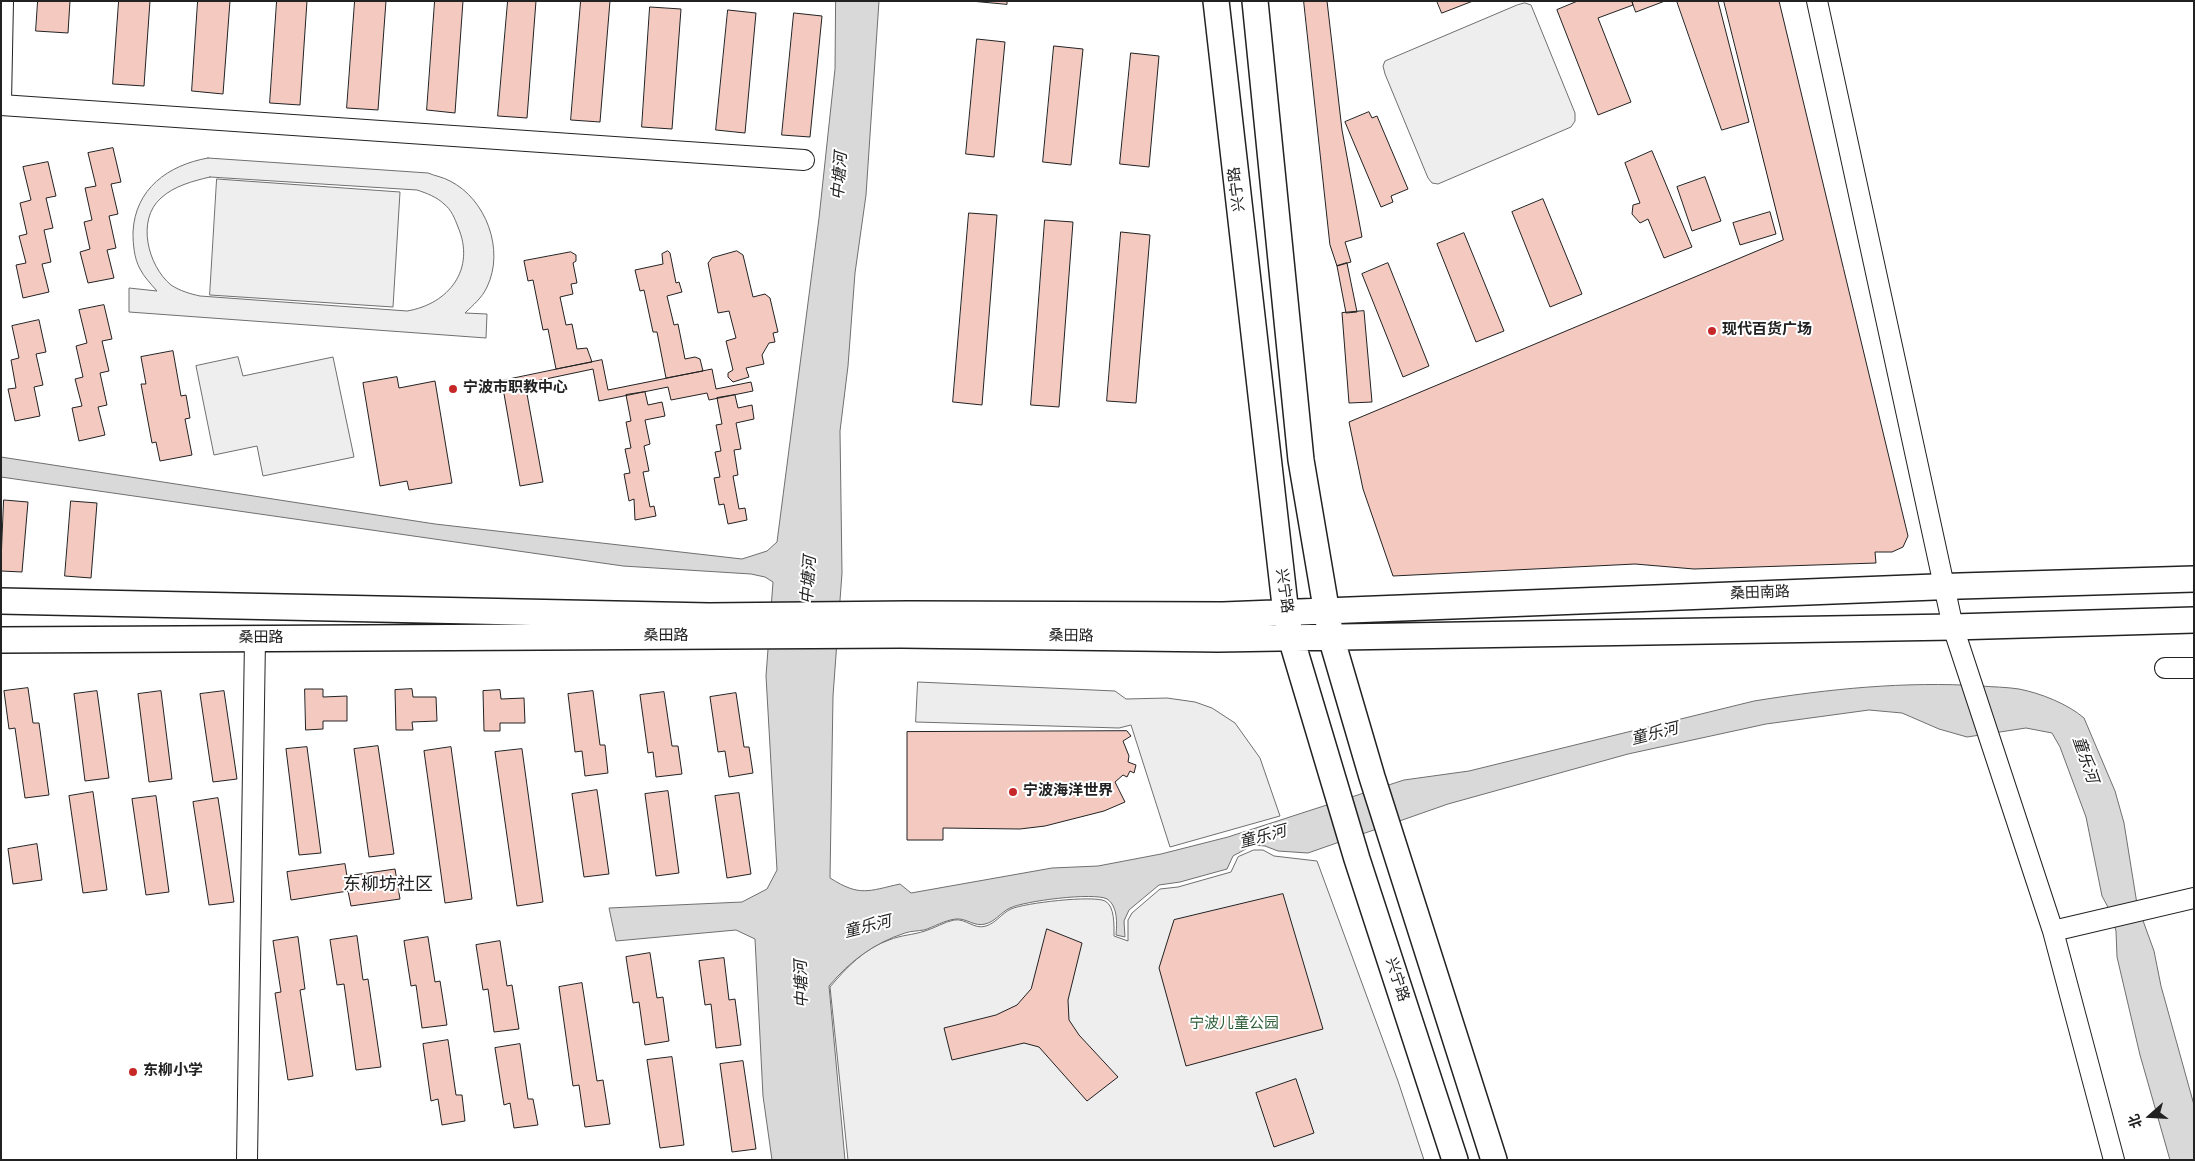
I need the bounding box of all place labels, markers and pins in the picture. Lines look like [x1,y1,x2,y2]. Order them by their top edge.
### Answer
place label: 现代百货广场 [1722,322,1812,340]
marker: 现代百货广场 [1706,325,1718,337]
place label: 宁波市职教中心 [463,380,568,398]
marker: 宁波市职教中心 [447,383,459,395]
place label: 宁波海洋世界 [1023,783,1113,801]
marker: 宁波海洋世界 [1007,786,1019,798]
place label: 东柳小学 [143,1063,203,1081]
marker: 东柳小学 [127,1066,139,1078]

